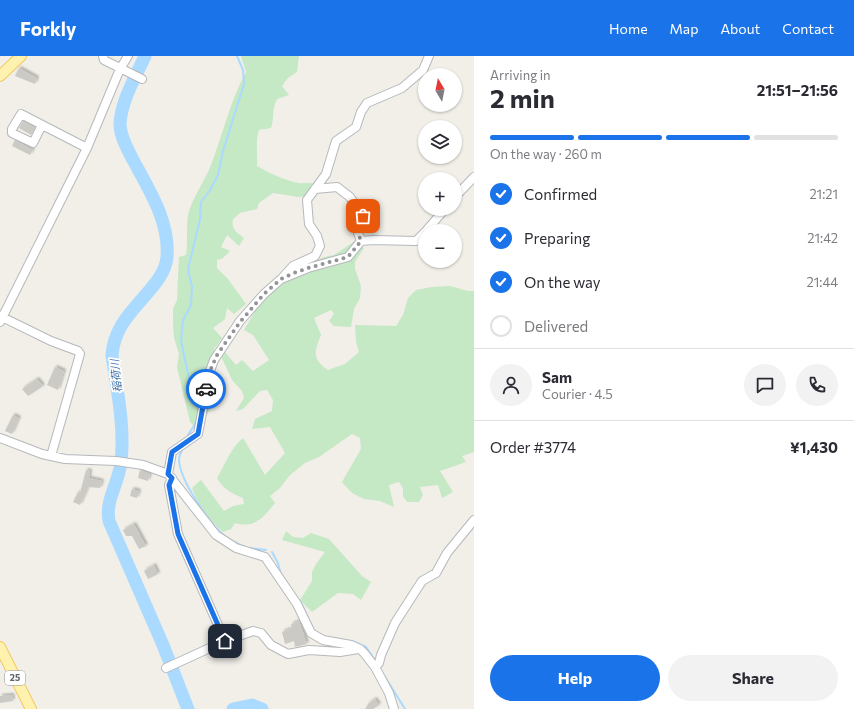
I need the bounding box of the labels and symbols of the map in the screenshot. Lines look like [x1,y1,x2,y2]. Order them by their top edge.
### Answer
north arrow [418,68,462,112]
pin [346,199,380,233]
water label: 稲荷川 [107,358,124,393]
courier [186,369,226,409]
pin [208,624,242,658]
road number: 25 [5,671,25,685]

